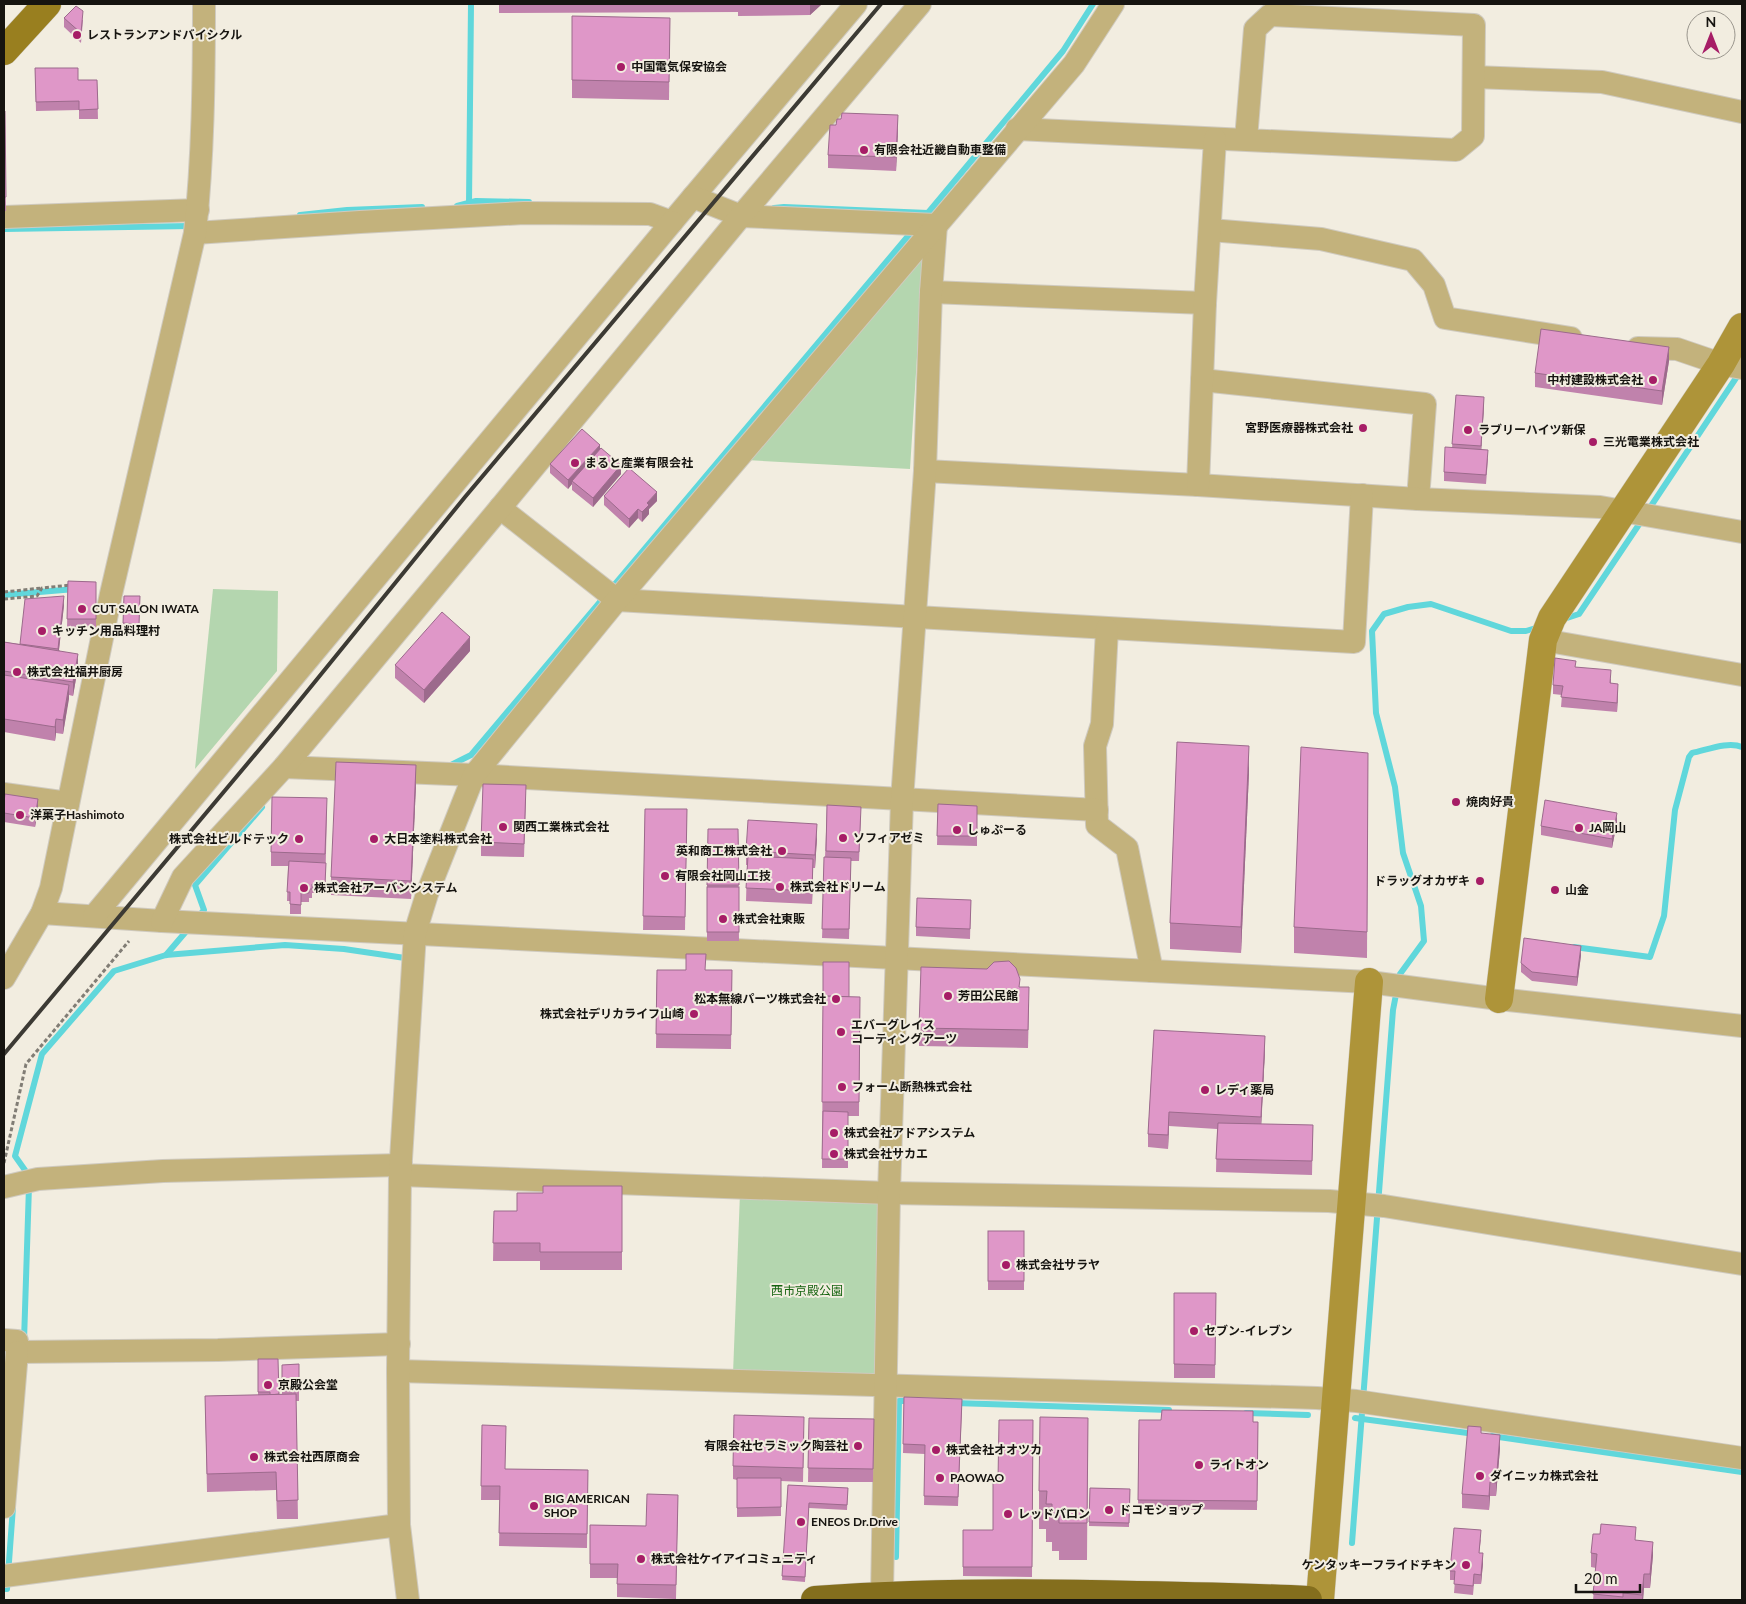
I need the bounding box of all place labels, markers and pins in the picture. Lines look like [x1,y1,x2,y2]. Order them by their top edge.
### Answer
place label: レストランアンドバイシクル [87,27,242,42]
marker: レストランアンドバイシクル [71,29,83,41]
place label: 中国電気保安協会 [631,59,727,74]
marker: 中国電気保安協会 [615,61,627,73]
place label: 有限会社近畿自動車整備 [874,142,1006,157]
marker: 有限会社近畿自動車整備 [858,144,870,156]
place label: 中村建設株式会社 [1547,372,1643,387]
marker: 中村建設株式会社 [1647,374,1659,386]
place label: 宮野医療器株式会社 [1245,420,1353,435]
marker: 宮野医療器株式会社 [1357,422,1369,434]
place label: ラブリーハイツ新保 [1478,422,1586,437]
marker: ラブリーハイツ新保 [1462,424,1474,436]
place label: 三光電業株式会社 [1603,434,1699,449]
marker: 三光電業株式会社 [1587,436,1599,448]
place label: まると産業有限会社 [585,455,693,470]
marker: まると産業有限会社 [569,457,581,469]
place label: CUT SALON IWATA [92,601,200,616]
marker: CUT SALON IWATA [76,603,88,615]
place label: キッチン用品料理村 [52,623,160,638]
marker: キッチン用品料理村 [36,625,48,637]
place label: 株式会社福井厨房 [27,664,123,679]
marker: 株式会社福井厨房 [11,666,23,678]
place label: 焼肉好貴 [1466,794,1514,809]
marker: 焼肉好貴 [1450,796,1462,808]
place label: 洋菓子Hashimoto [30,807,125,822]
marker: 洋菓子Hashimoto [14,809,26,821]
place label: 関西工業株式会社 [513,819,609,834]
place label: JA岡山 [1589,820,1626,835]
marker: 関西工業株式会社 [497,821,509,833]
place label: しゅぷーる [967,822,1027,837]
marker: JA岡山 [1573,822,1585,834]
marker: しゅぷーる [951,824,963,836]
place label: ソフィアゼミ [853,830,925,845]
place label: 株式会社ビルドテック [169,831,289,846]
place label: 大日本塗料株式会社 [384,831,492,846]
marker: ソフィアゼミ [837,832,849,844]
marker: 株式会社ビルドテック [293,833,305,845]
marker: 大日本塗料株式会社 [368,833,380,845]
place label: 英和商工株式会社 [676,843,772,858]
marker: 英和商工株式会社 [776,845,788,857]
place label: 有限会社岡山工技 [675,868,771,883]
marker: 有限会社岡山工技 [659,870,671,882]
place label: ドラッグオカザキ [1374,873,1470,888]
marker: ドラッグオカザキ [1474,875,1486,887]
place label: 株式会社ドリーム [790,879,886,894]
place label: 株式会社アーバンシステム [314,880,457,895]
marker: 株式会社ドリーム [774,881,786,893]
marker: 株式会社アーバンシステム [298,882,310,894]
place label: 山金 [1565,882,1589,897]
marker: 山金 [1549,884,1561,896]
place label: 株式会社東販 [733,911,805,926]
marker: 株式会社東販 [717,913,729,925]
place label: 芳田公民館 [958,988,1018,1003]
marker: 芳田公民館 [942,990,954,1002]
place label: 松本無線パーツ株式会社 [694,991,826,1006]
marker: 松本無線パーツ株式会社 [830,993,842,1005]
place label: 株式会社デリカライフ山崎 [540,1006,684,1021]
marker: 株式会社デリカライフ山崎 [688,1008,700,1020]
place label: エバーグレイス コーティングアーツ [851,1017,957,1046]
marker: エバーグレイス コーティングアーツ [835,1026,847,1038]
place label: フォーム断熱株式会社 [852,1079,972,1094]
marker: フォーム断熱株式会社 [836,1081,848,1093]
place label: レディ薬局 [1215,1082,1274,1097]
marker: レディ薬局 [1199,1084,1211,1096]
place label: 株式会社アドアシステム [844,1125,975,1140]
marker: 株式会社アドアシステム [828,1127,840,1139]
place label: 株式会社サカエ [844,1146,928,1161]
marker: 株式会社サカエ [828,1148,840,1160]
place label: 株式会社サラヤ [1016,1257,1100,1272]
marker: 株式会社サラヤ [1000,1259,1012,1271]
place label: セブン-イレブン [1204,1323,1292,1338]
marker: セブン-イレブン [1188,1325,1200,1337]
place label: 京殿公会堂 [278,1377,338,1392]
marker: 京殿公会堂 [262,1379,274,1391]
place label: 有限会社セラミック陶芸社 [704,1438,848,1453]
marker: 有限会社セラミック陶芸社 [852,1440,864,1452]
place label: 株式会社オオツカ [946,1442,1042,1457]
marker: 株式会社オオツカ [930,1444,942,1456]
place label: 株式会社西原商会 [264,1449,360,1464]
marker: 株式会社西原商会 [248,1451,260,1463]
place label: ライトオン [1209,1457,1269,1472]
marker: ライトオン [1193,1459,1205,1471]
place label: ダイニッカ株式会社 [1490,1468,1598,1483]
place label: PAOWAO [950,1470,1005,1485]
marker: ダイニッカ株式会社 [1474,1470,1486,1482]
marker: PAOWAO [934,1472,946,1484]
place label: BIG AMERICAN SHOP [544,1491,630,1520]
marker: BIG AMERICAN SHOP [528,1500,540,1512]
place label: ドコモショップ [1119,1502,1203,1517]
marker: ドコモショップ [1103,1504,1115,1516]
place label: レッドバロン [1018,1506,1090,1521]
marker: レッドバロン [1002,1508,1014,1520]
place label: ENEOS Dr.Drive [811,1514,899,1529]
marker: ENEOS Dr.Drive [795,1516,807,1528]
place label: 株式会社ケイアイコミュニティ [651,1551,817,1566]
marker: 株式会社ケイアイコミュニティ [635,1553,647,1565]
place label: ケンタッキーフライドチキン [1301,1557,1456,1572]
marker: ケンタッキーフライドチキン [1460,1559,1472,1571]

